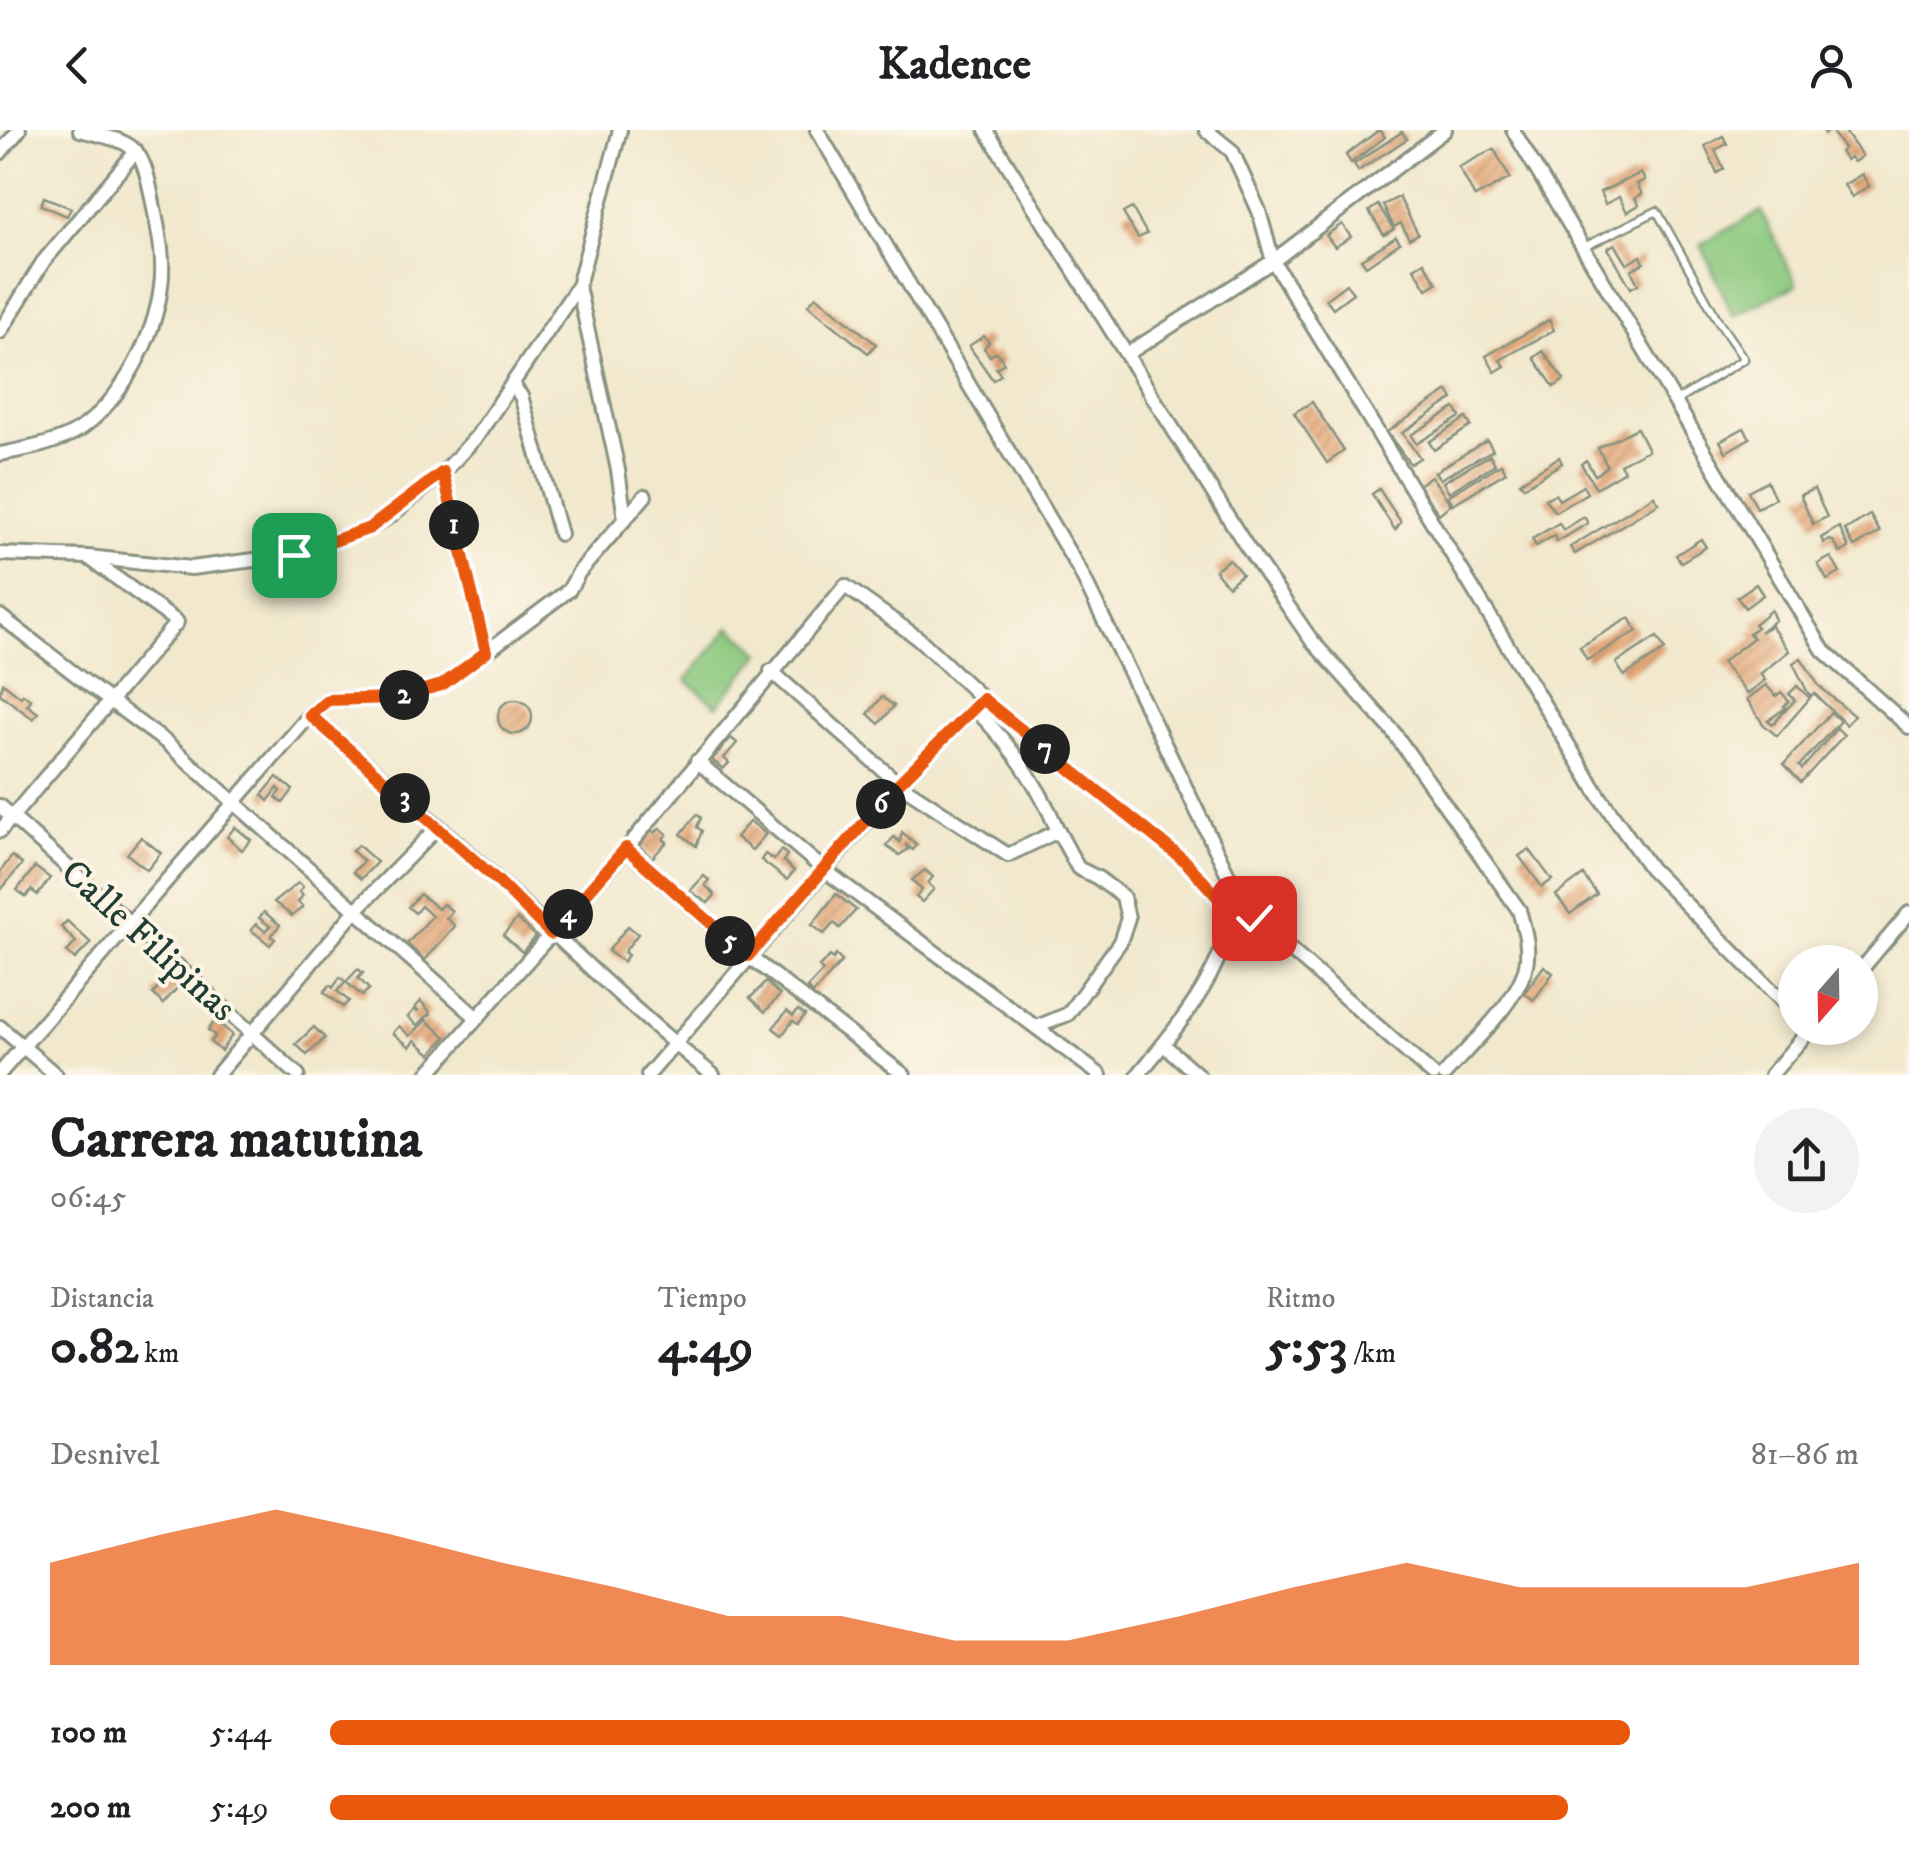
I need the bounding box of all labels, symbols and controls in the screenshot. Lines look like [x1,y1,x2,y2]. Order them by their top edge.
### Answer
text: Kadence [878,37,1031,93]
icon: back [50,38,105,93]
icon: person [1804,38,1859,93]
pin: 1 [429,500,479,550]
text: 1 [449,507,459,542]
pin [252,513,337,598]
icon: arrive [267,528,322,583]
pin: 2 [379,670,429,720]
text: 2 [397,677,411,712]
pin: 7 [1020,724,1070,774]
text: 7 [1038,731,1052,766]
pin: 3 [380,773,430,823]
pin: 6 [856,779,906,829]
text: 3 [400,780,410,815]
text: 6 [874,786,888,821]
street label: Calle Filipinas [50,850,246,1032]
pin [1212,876,1297,961]
pin: 4 [543,889,593,939]
icon: check [1227,891,1282,946]
text: 4 [560,896,576,931]
pin: 5 [705,916,755,966]
text: 5 [723,923,737,958]
north arrow [1778,945,1878,1045]
map controls [1778,945,1878,1045]
text: Carrera matutina [50,1106,422,1175]
button: share [1754,1108,1859,1213]
text: 06:45 [50,1178,126,1218]
text: Distancia [50,1281,154,1316]
text: Tiempo [658,1281,747,1316]
text: Ritmo [1266,1281,1335,1316]
text: 0.82 [50,1316,138,1379]
text: 4:49 [658,1316,754,1379]
text: 5:53 [1266,1316,1347,1379]
text: km [138,1336,179,1371]
text: /km [1347,1336,1396,1371]
text: Desnivel [50,1435,160,1475]
text: 81–86 m [1751,1435,1859,1475]
text: 100 m [50,1713,127,1753]
text: 5:44 [210,1713,271,1753]
text: 200 m [50,1788,131,1828]
text: 5:49 [210,1788,269,1828]

